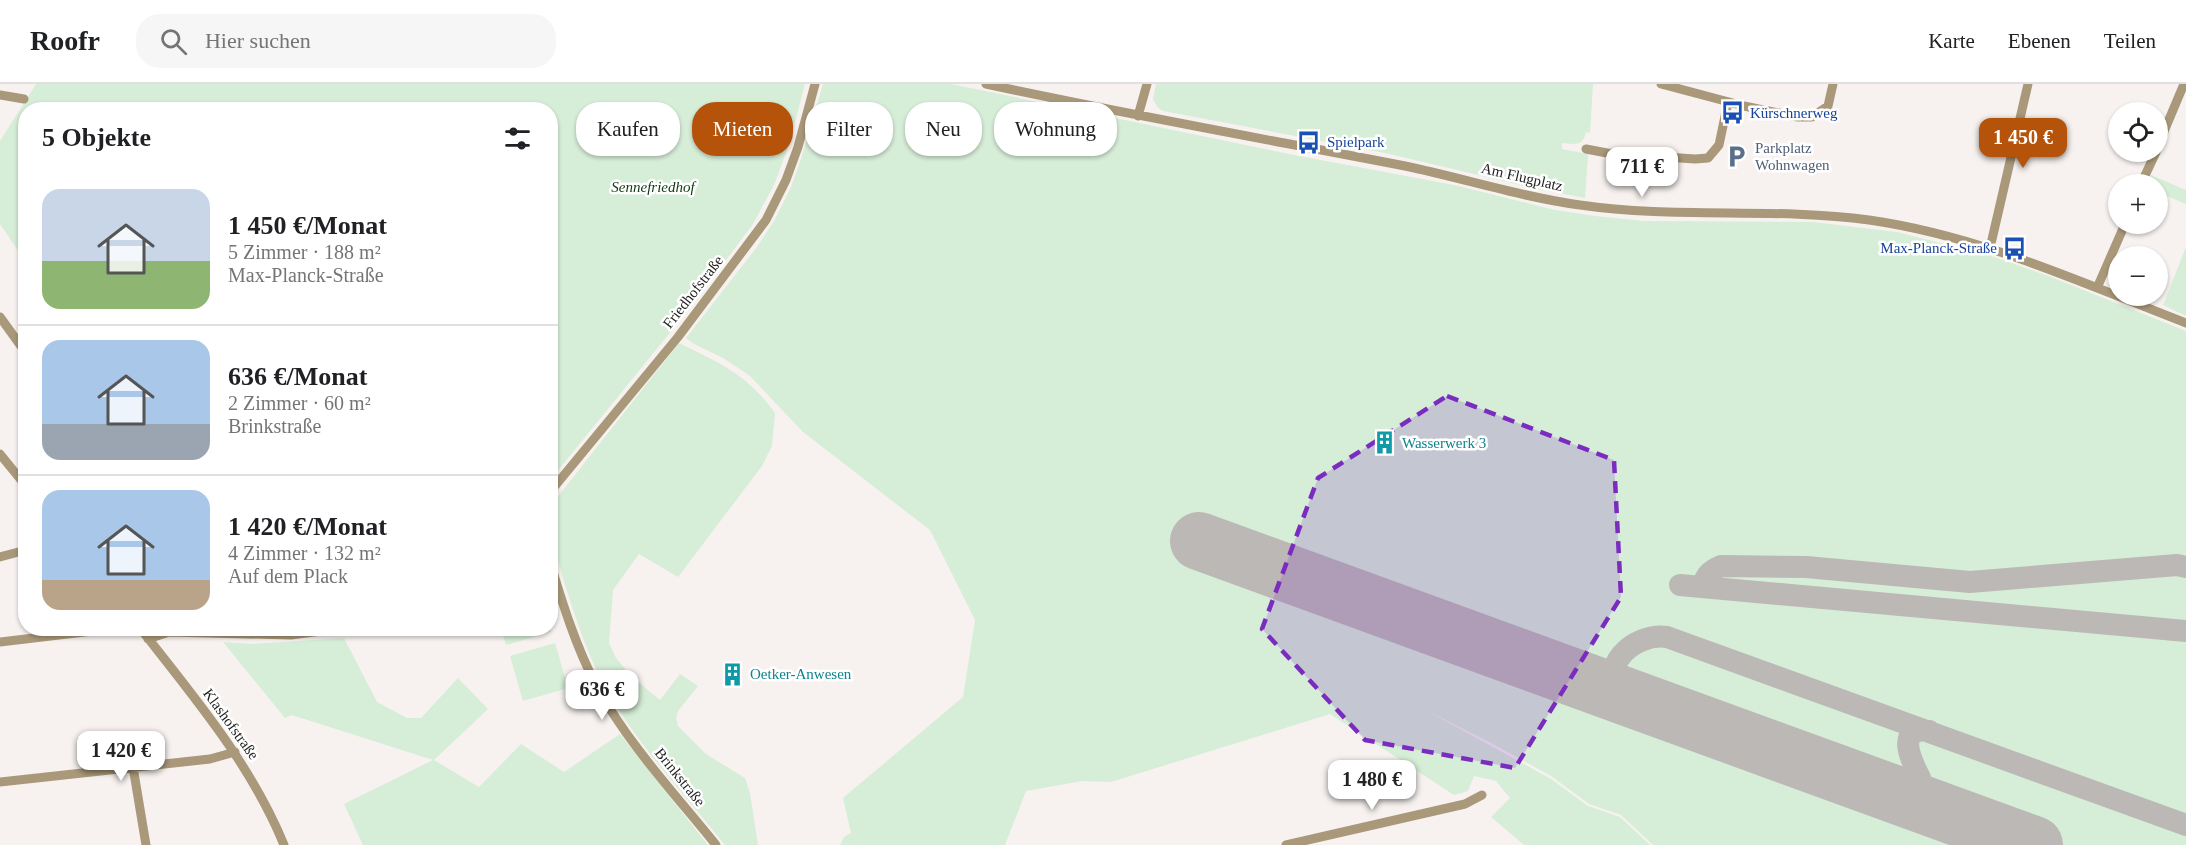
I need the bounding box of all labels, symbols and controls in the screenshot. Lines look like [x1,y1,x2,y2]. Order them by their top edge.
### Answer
search box [136,14,556,68]
text: Roofr [30,25,100,56]
icon: search [157,25,190,58]
text: Hier suchen [205,28,311,53]
text: Karte [1928,29,1975,53]
text: Ebenen [2008,29,2071,53]
text: Teilen [2104,29,2156,53]
bus stop icon: Kürschnerweg [1719,100,1745,126]
chip: Kaufen [576,102,680,156]
chip: Mieten [692,102,793,156]
chip: Filter [805,102,893,156]
chip: Neu [905,102,982,156]
chip: Wohnung [994,102,1117,156]
map controls [2108,102,2168,306]
button: locate [2108,102,2168,162]
place label: Kürschnerweg [1750,105,1838,121]
pin: 1 450 € [1968,118,2078,169]
icon: filters [501,122,534,155]
text: 5 Objekte [42,123,151,152]
text: 1 450 € [1993,126,2053,148]
bus stop icon: Spielpark [1296,129,1322,155]
place label: Spielpark [1327,134,1385,150]
place label: Parkplatz Wohnwagen [1755,140,1830,173]
parking icon: Parkplatz Wohnwagen [1724,144,1750,170]
pin: 711 € [1600,147,1684,198]
text: 711 € [1620,155,1664,177]
street label: Am Flugplatz [1480,160,1565,194]
button: + [2108,174,2168,234]
park label: Sennefriedhof [611,179,696,195]
text: 1 450 €/Monat [228,211,387,240]
icon: home [90,213,162,285]
bus stop icon: Max-Planck-Straße [2002,235,2028,261]
place label: Max-Planck-Straße [1880,240,1997,256]
text: 5 Zimmer · 188 m² [228,241,381,263]
button: − [2108,246,2168,306]
street label: Friedhofstraße [660,252,726,331]
text: Max-Planck-Straße [228,264,384,286]
text: 636 €/Monat [228,362,367,391]
icon: home [90,364,162,436]
text: 2 Zimmer · 60 m² [228,392,371,414]
text: Brinkstraße [228,415,321,437]
building icon: Wasserwerk 3 [1371,430,1397,456]
place label: Wasserwerk 3 [1402,435,1486,451]
text: 1 420 €/Monat [228,512,387,541]
icon: home [90,514,162,586]
text: 4 Zimmer · 132 m² [228,542,381,564]
text: Auf dem Plack [228,565,348,587]
building icon: Oetker-Anwesen [719,661,745,687]
place label: Oetker-Anwesen [750,666,852,682]
pin: 636 € [560,670,644,721]
text: 636 € [580,678,625,700]
street label: Klashofstraße [200,686,262,763]
pin: 1 420 € [66,731,176,782]
text: 1 420 € [91,739,151,761]
street label: Brinkstraße [652,745,708,809]
pin: 1 480 € [1317,760,1427,811]
text: 1 480 € [1342,768,1402,790]

